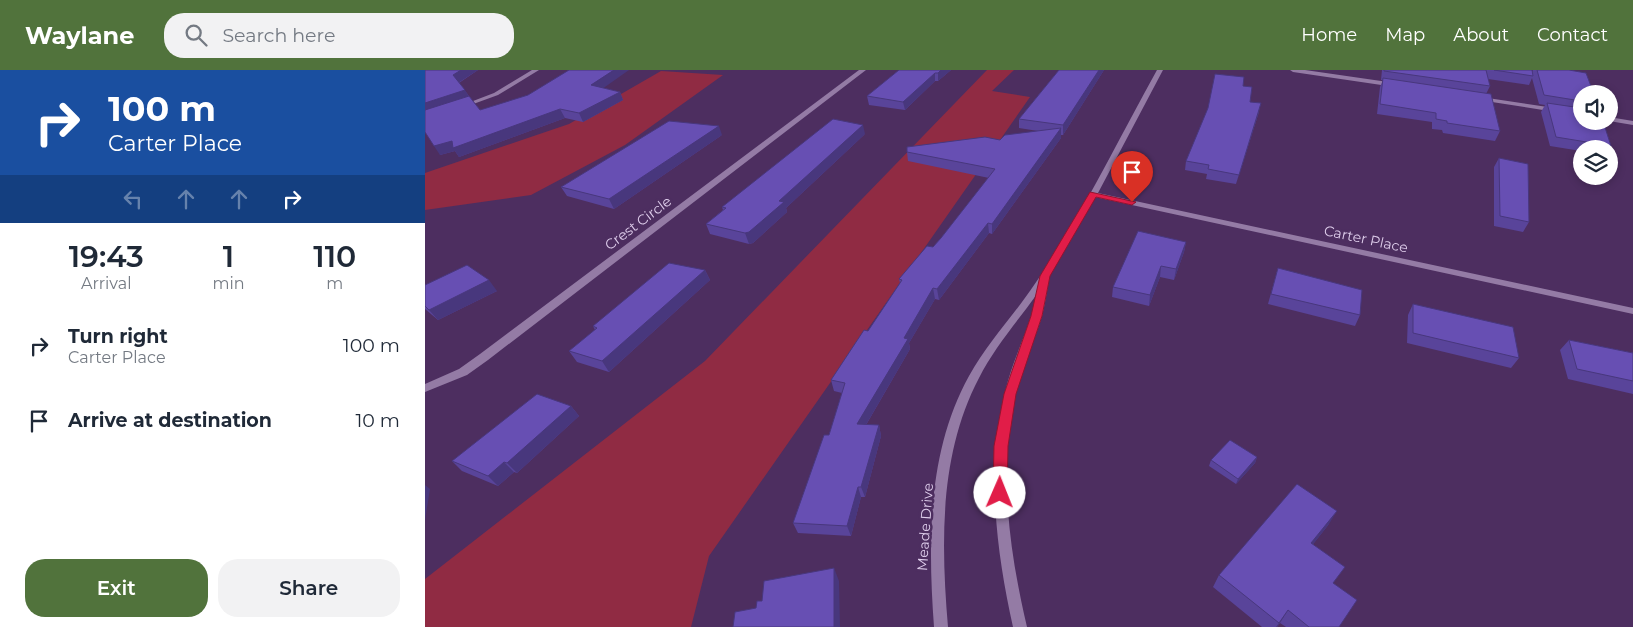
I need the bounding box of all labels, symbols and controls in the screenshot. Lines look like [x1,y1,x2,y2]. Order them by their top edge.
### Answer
search box [164,13,514,58]
text: Waylane [25,21,134,50]
icon: search [182,21,210,49]
text: Search here [222,24,335,47]
text: Home [1301,24,1357,46]
text: Map [1385,24,1425,46]
text: About [1453,24,1509,46]
text: Contact [1537,24,1608,46]
map controls [1573,85,1618,185]
button: sound [1573,85,1618,130]
text: 100 m [108,87,216,130]
icon: right [25,90,90,155]
text: Carter Place [108,130,242,157]
button: layers [1573,140,1618,185]
pin [1111,151,1153,202]
icon: arrive [1118,158,1146,186]
icon: left [119,185,147,213]
icon: ahead [172,185,200,213]
icon: ahead [225,185,253,213]
icon: right [278,185,306,213]
street label: Crest Circle [601,192,675,254]
street label: Carter Place [1322,221,1410,257]
text: 19:43 [69,238,144,275]
text: 1 [223,238,234,275]
text: 110 [313,238,356,275]
text: Arrival [81,274,131,293]
text: min [212,274,245,293]
text: m [326,274,343,293]
text: Turn right [68,325,168,348]
icon: right [25,332,53,360]
text: 100 m [343,334,400,357]
text: Carter Place [68,348,166,367]
icon: arrive [25,407,53,435]
text: Arrive at destination [68,409,272,432]
text: 10 m [355,409,400,432]
position arrow [973,466,1025,518]
street label: Meade Drive [913,482,937,572]
button: Exit [25,559,208,617]
button: Share [218,559,400,617]

